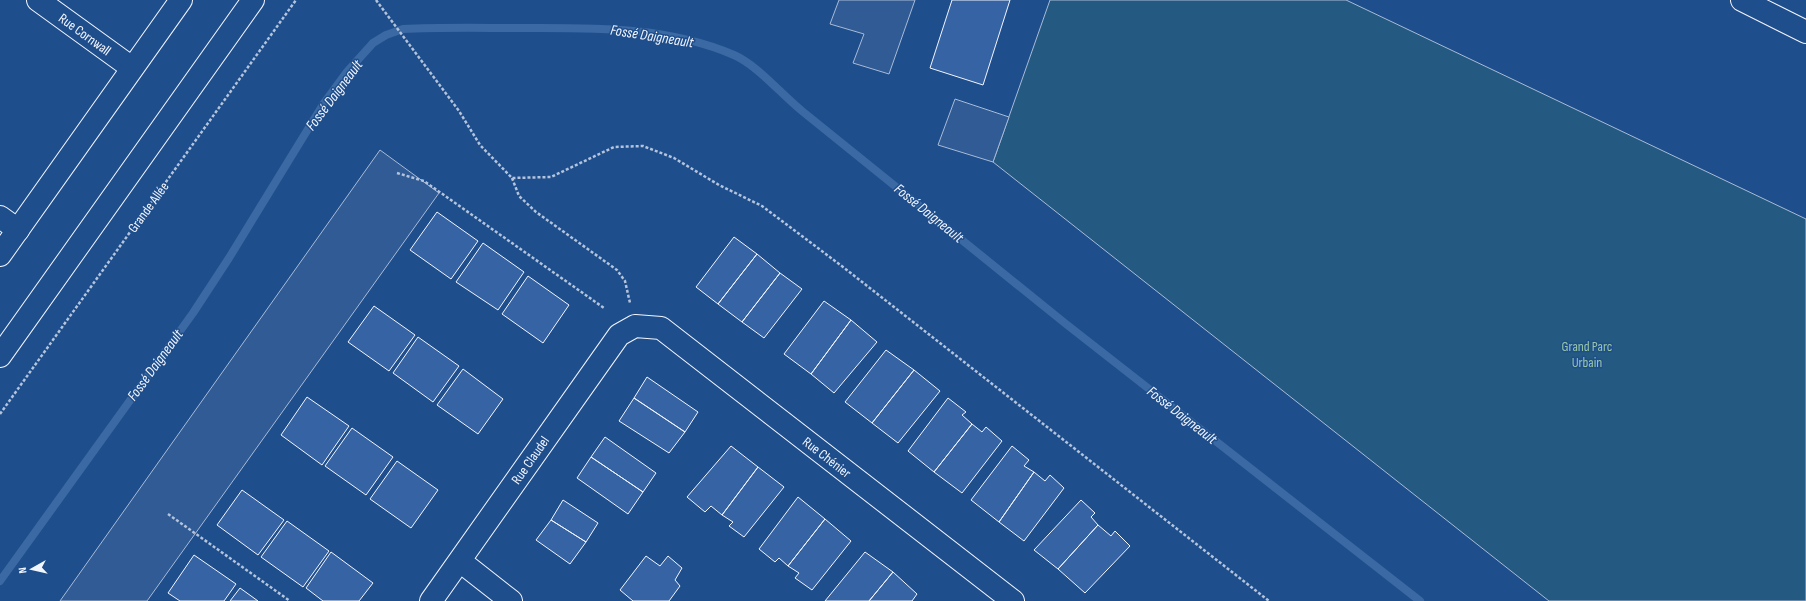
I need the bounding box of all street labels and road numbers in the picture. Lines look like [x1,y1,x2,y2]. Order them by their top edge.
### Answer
street label: Rue Cornwall [55,10,114,59]
street label: Grande Allée [124,179,172,236]
street label: Rue Claudel [508,433,553,488]
street label: Rue Chénier [799,433,854,482]

